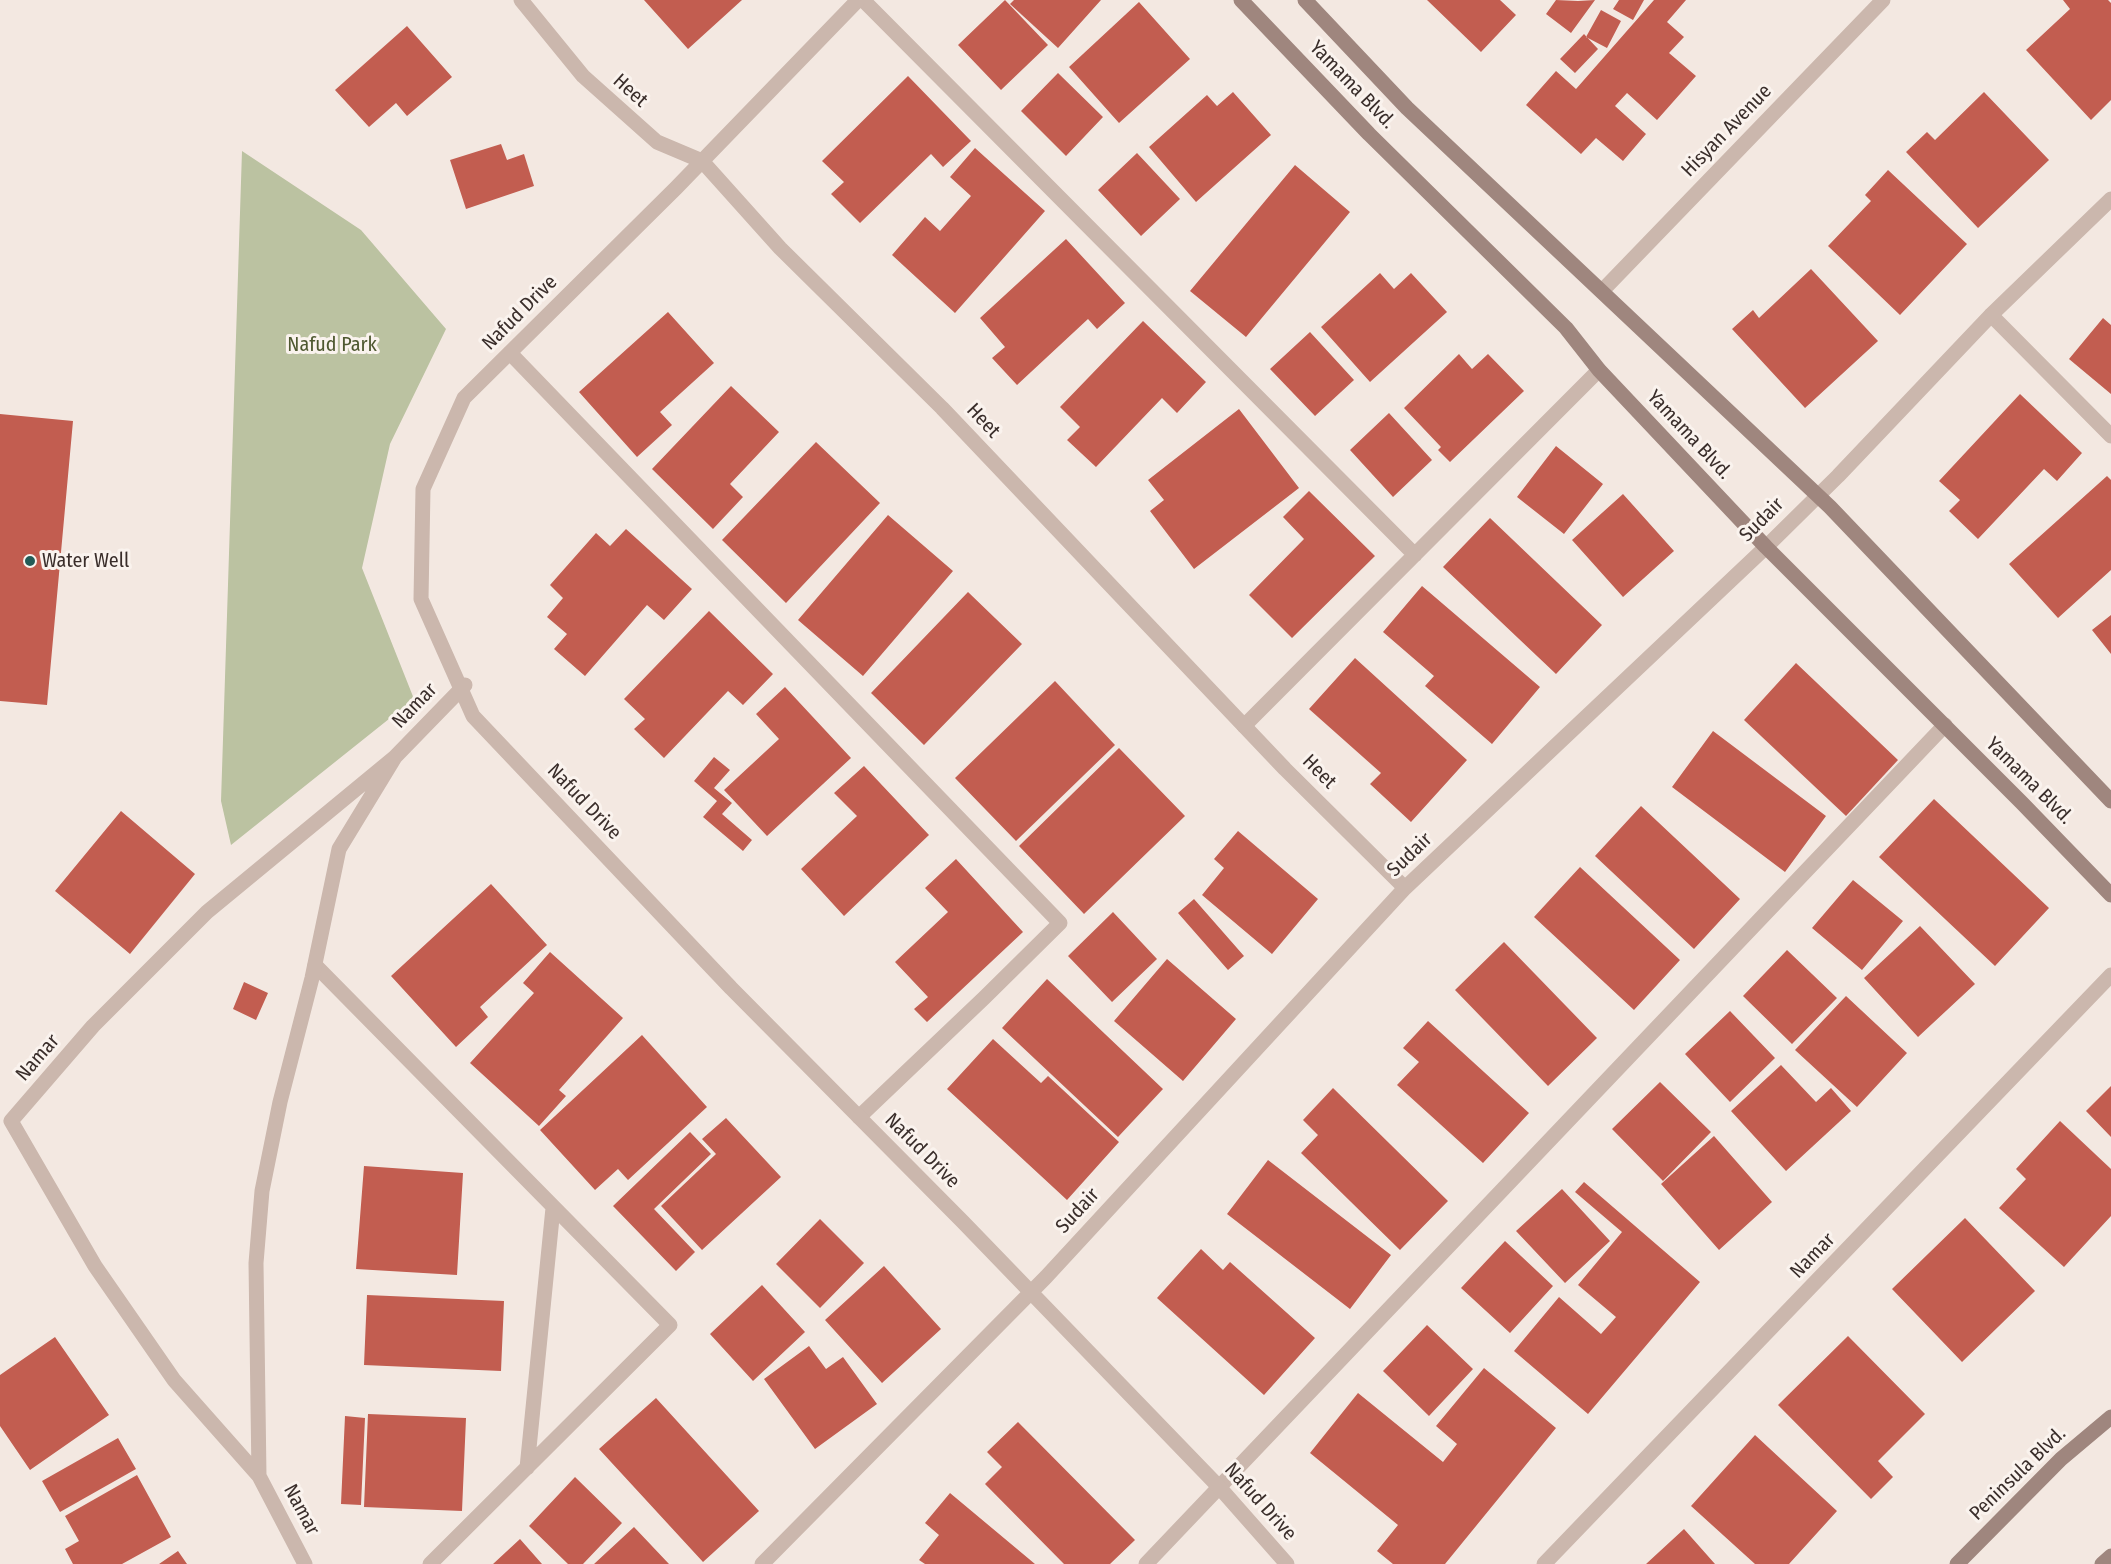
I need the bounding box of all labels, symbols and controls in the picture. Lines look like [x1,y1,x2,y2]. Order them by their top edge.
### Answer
street label: Yamama Blvd. [1304,36,1400,134]
street label: Heet [608,69,652,113]
street label: Hisyan Avenue [1677,80,1777,182]
street label: Nafud Drive [477,270,563,356]
park label: Nafud Park [287,333,377,357]
street label: Yamama Blvd. [1642,385,1736,485]
street label: Heet [961,399,1005,443]
street label: Sudair [1735,493,1789,547]
place label: Water Well [42,549,129,573]
marker: Water Well [23,554,37,568]
street label: Namar [388,678,442,734]
street label: Yamama Blvd. [1981,733,2077,829]
street label: Heet [1297,750,1341,794]
street label: Nafud Drive [542,759,626,845]
street label: Sudair [1383,828,1437,882]
street label: Namar [11,1030,65,1086]
street label: Nafud Drive [879,1108,965,1194]
street label: Sudair [1051,1183,1105,1239]
street label: Namar [1786,1228,1840,1284]
street label: Peninsula Blvd. [1965,1422,2071,1526]
street label: Nafud Drive [1219,1458,1301,1546]
street label: Namar [278,1480,324,1540]

